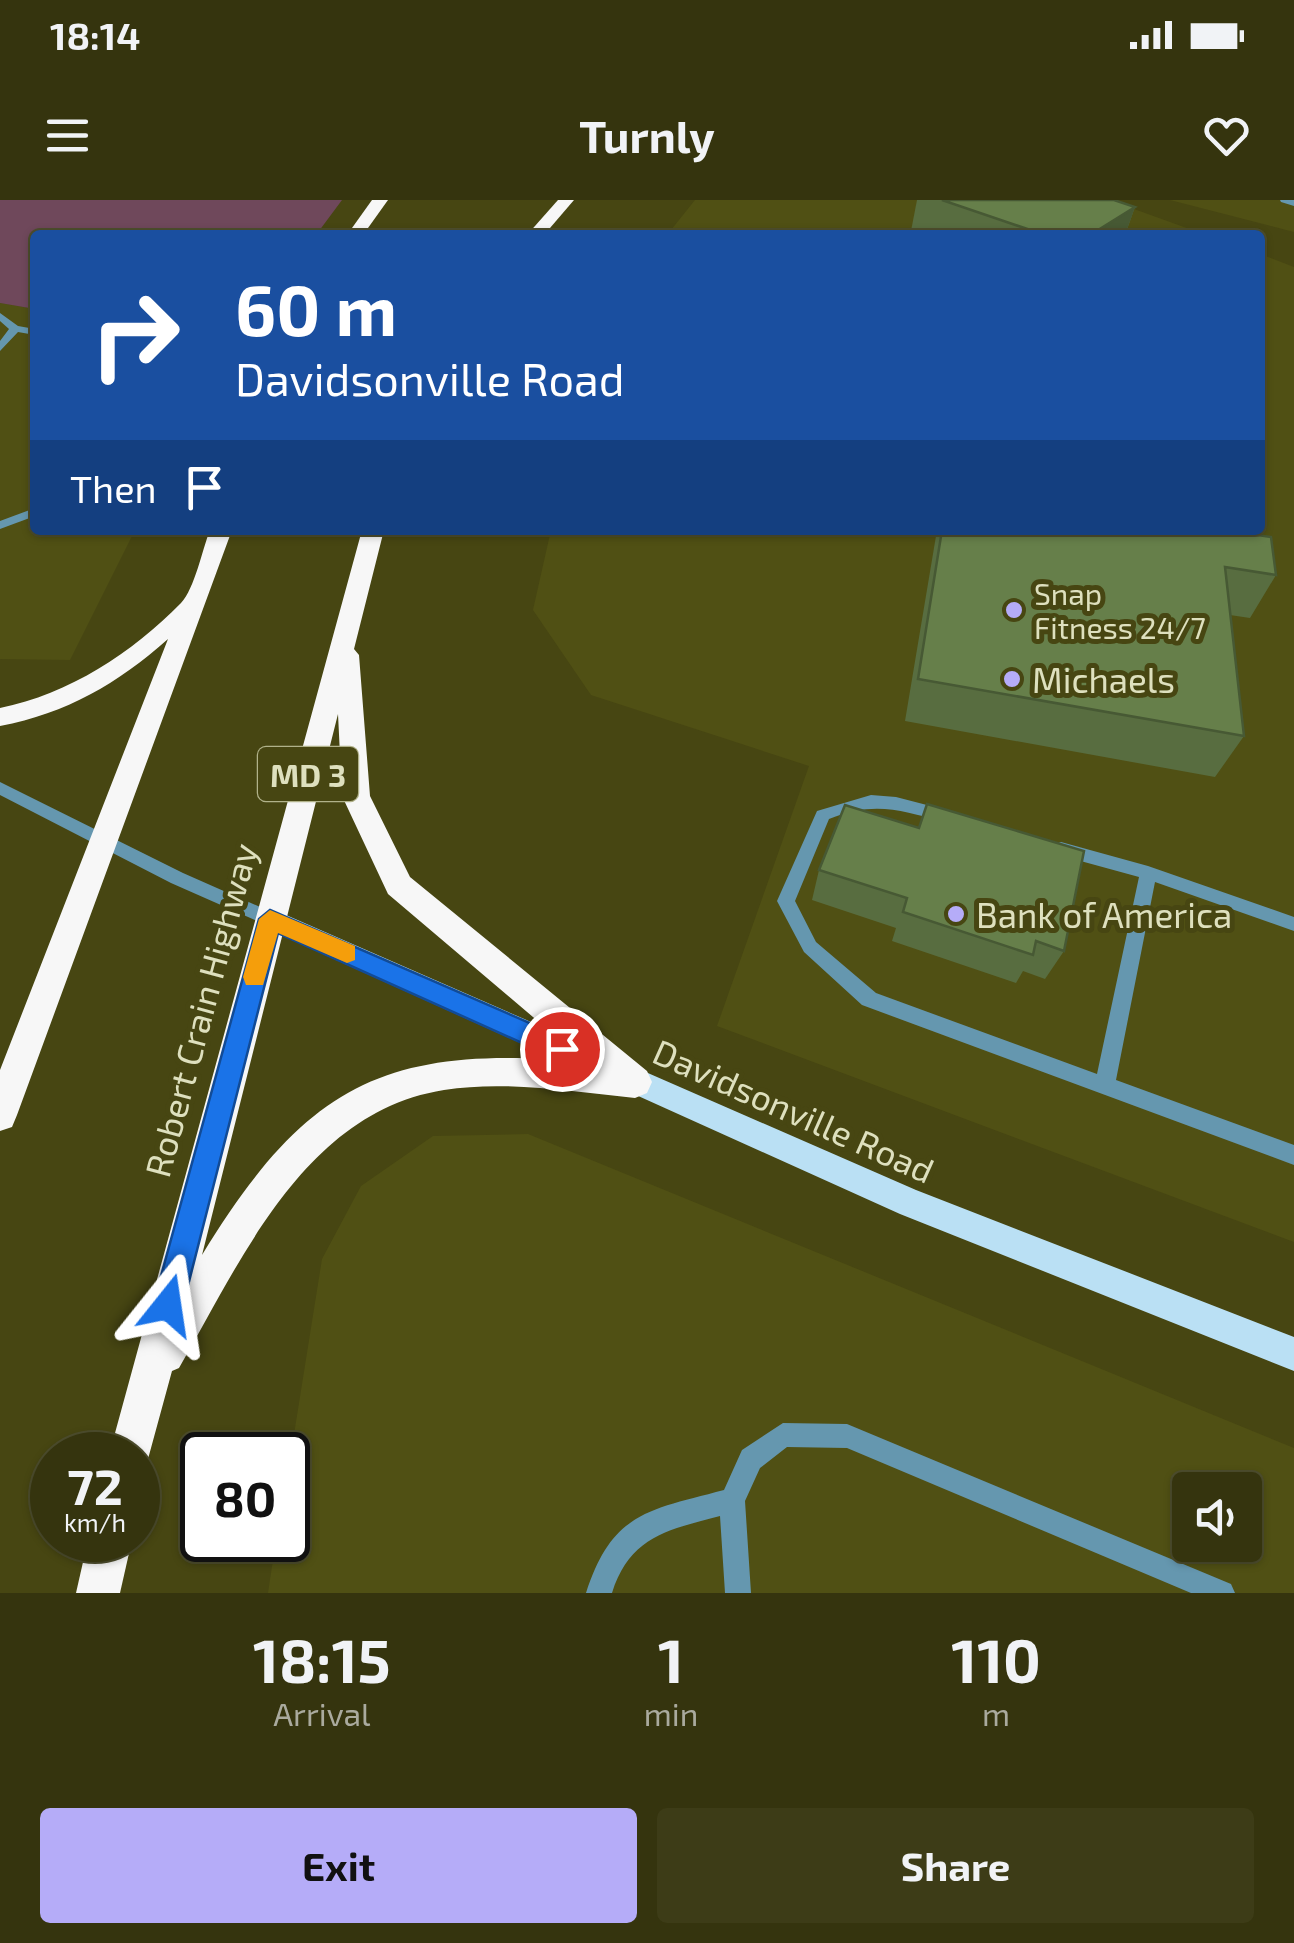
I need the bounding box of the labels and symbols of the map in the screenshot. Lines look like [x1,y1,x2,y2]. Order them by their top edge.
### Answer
place label: Snap Fitness 24/7 [1034,575,1206,645]
marker: Snap Fitness 24/7 [1003,599,1025,621]
place label: Michaels [1032,658,1175,700]
marker: Michaels [1001,668,1023,690]
road number: MD 3 [258,747,358,801]
street label: Robert Crain Highway [135,839,265,1181]
place label: Bank of America [976,893,1232,935]
marker: Bank of America [945,903,967,925]
pin [520,1007,605,1092]
street label: Davidsonville Road [647,1029,941,1191]
position arrow [116,1253,220,1357]
speed limit sign: 80 [180,1432,310,1562]

